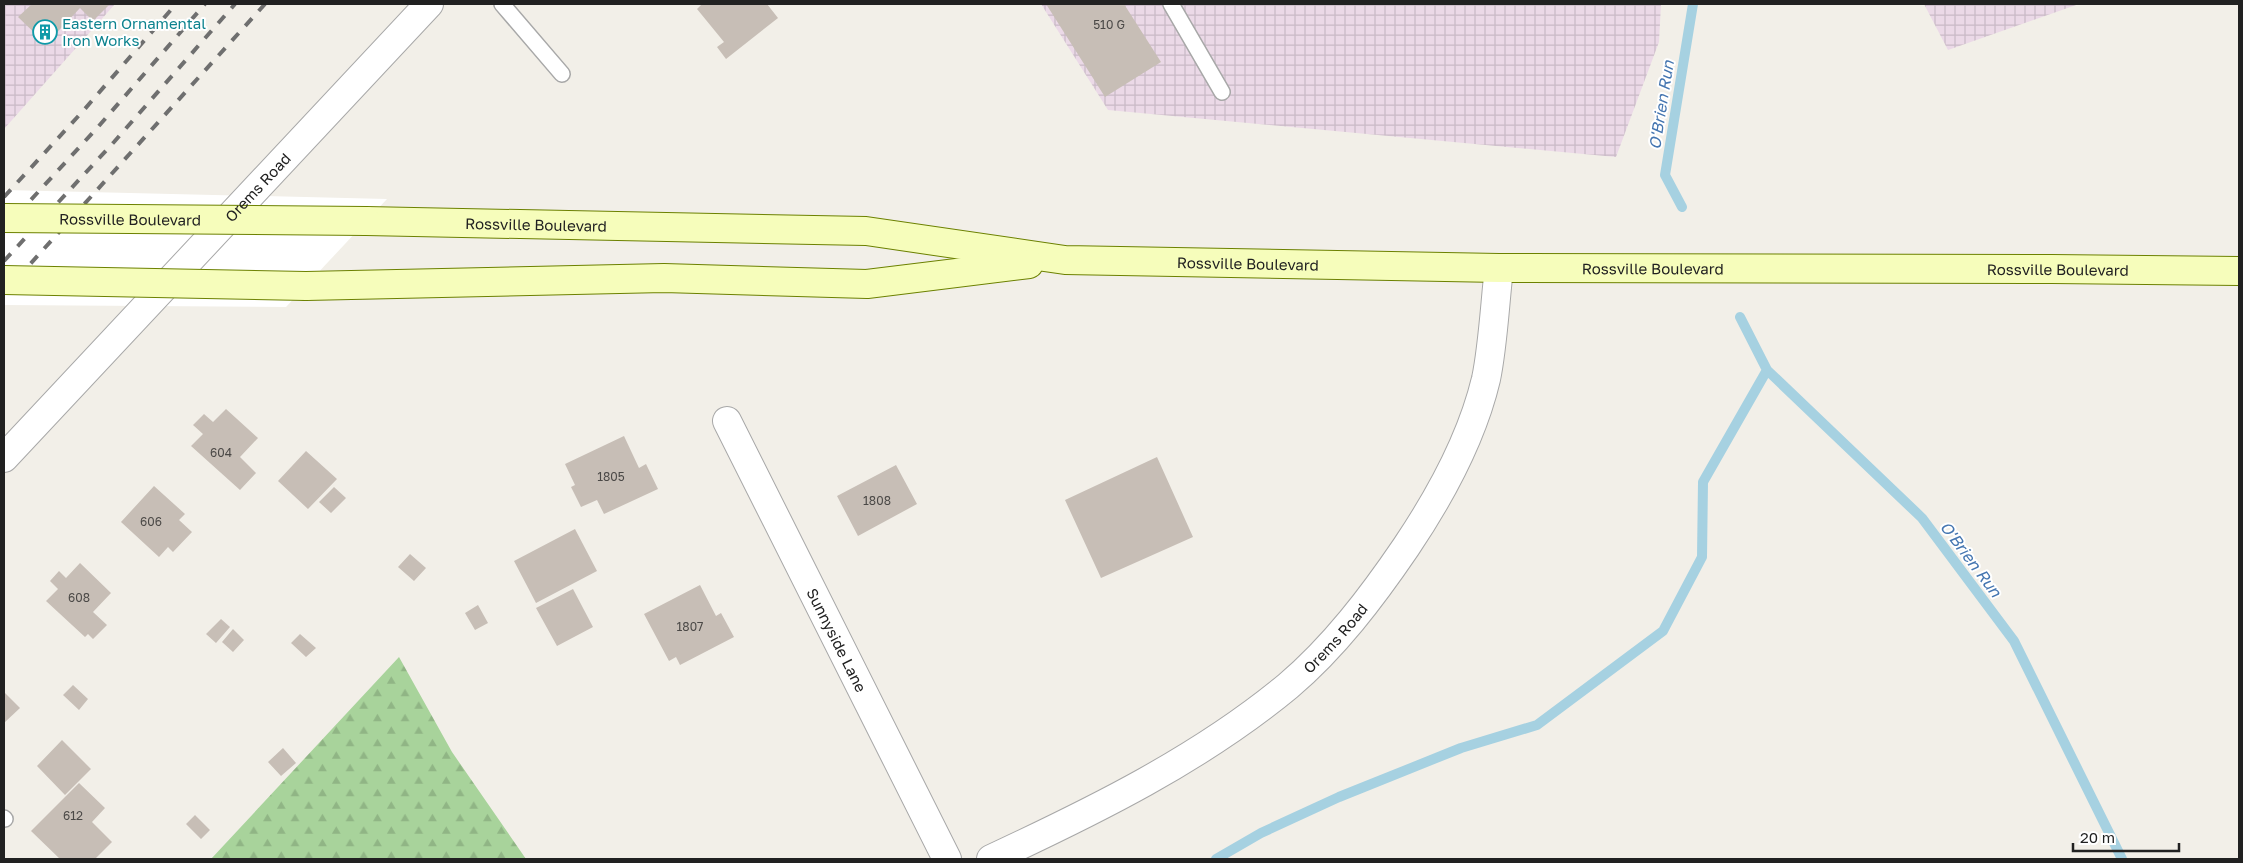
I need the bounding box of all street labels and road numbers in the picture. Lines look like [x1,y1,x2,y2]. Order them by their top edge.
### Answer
street label: Orems Road [221,149,294,225]
street label: Rossville Boulevard [59,209,201,229]
street label: Rossville Boulevard [465,214,607,235]
street label: Rossville Boulevard [1177,253,1319,274]
street label: Rossville Boulevard [1582,259,1724,277]
street label: Rossville Boulevard [1987,260,2129,279]
street label: Sunnyside Lane [803,585,871,695]
street label: Orems Road [1299,600,1371,677]

